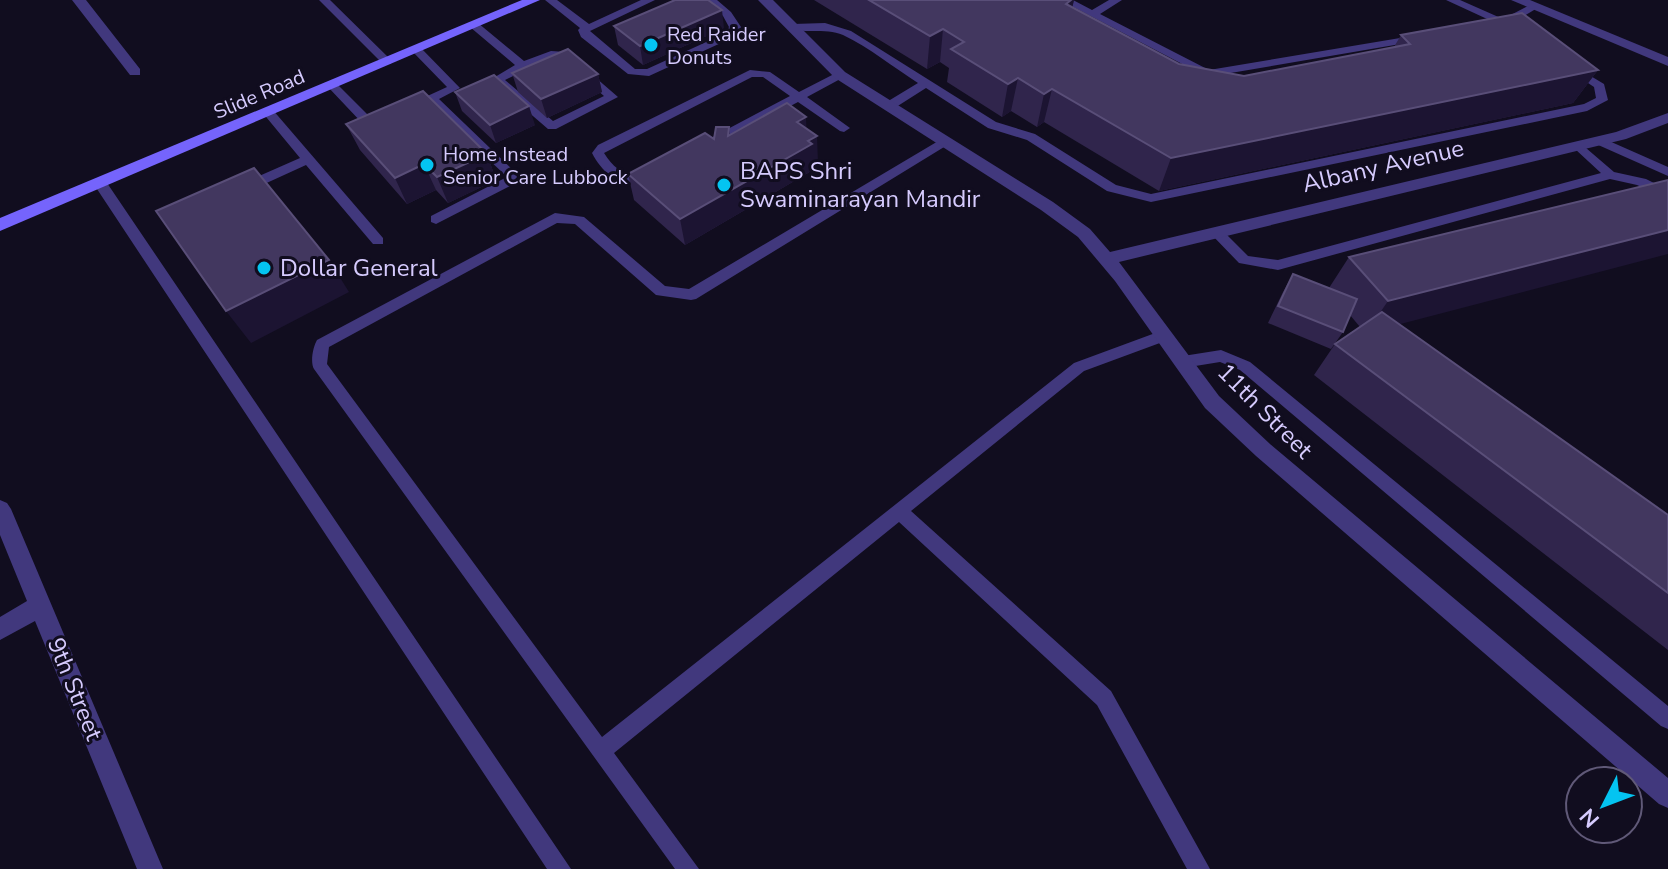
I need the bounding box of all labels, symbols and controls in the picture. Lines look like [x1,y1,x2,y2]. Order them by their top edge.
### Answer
place label: Red Raider Donuts [667,21,766,71]
marker: Red Raider Donuts [642,36,660,54]
street label: Slide Road [209,63,309,126]
street label: Albany Avenue [1299,132,1467,200]
place label: Home Instead Senior Care Lubbock [443,141,628,191]
place label: BAPS Shri Swaminarayan Mandir [740,155,981,215]
marker: Home Instead Senior Care Lubbock [418,156,436,174]
marker: BAPS Shri Swaminarayan Mandir [715,176,733,194]
place label: Dollar General [280,252,438,284]
marker: Dollar General [255,259,273,277]
street label: 11th Street [1210,356,1320,466]
street label: 9th Street [40,633,110,746]
north arrow [1564,765,1644,845]
text: N [1573,802,1607,834]

